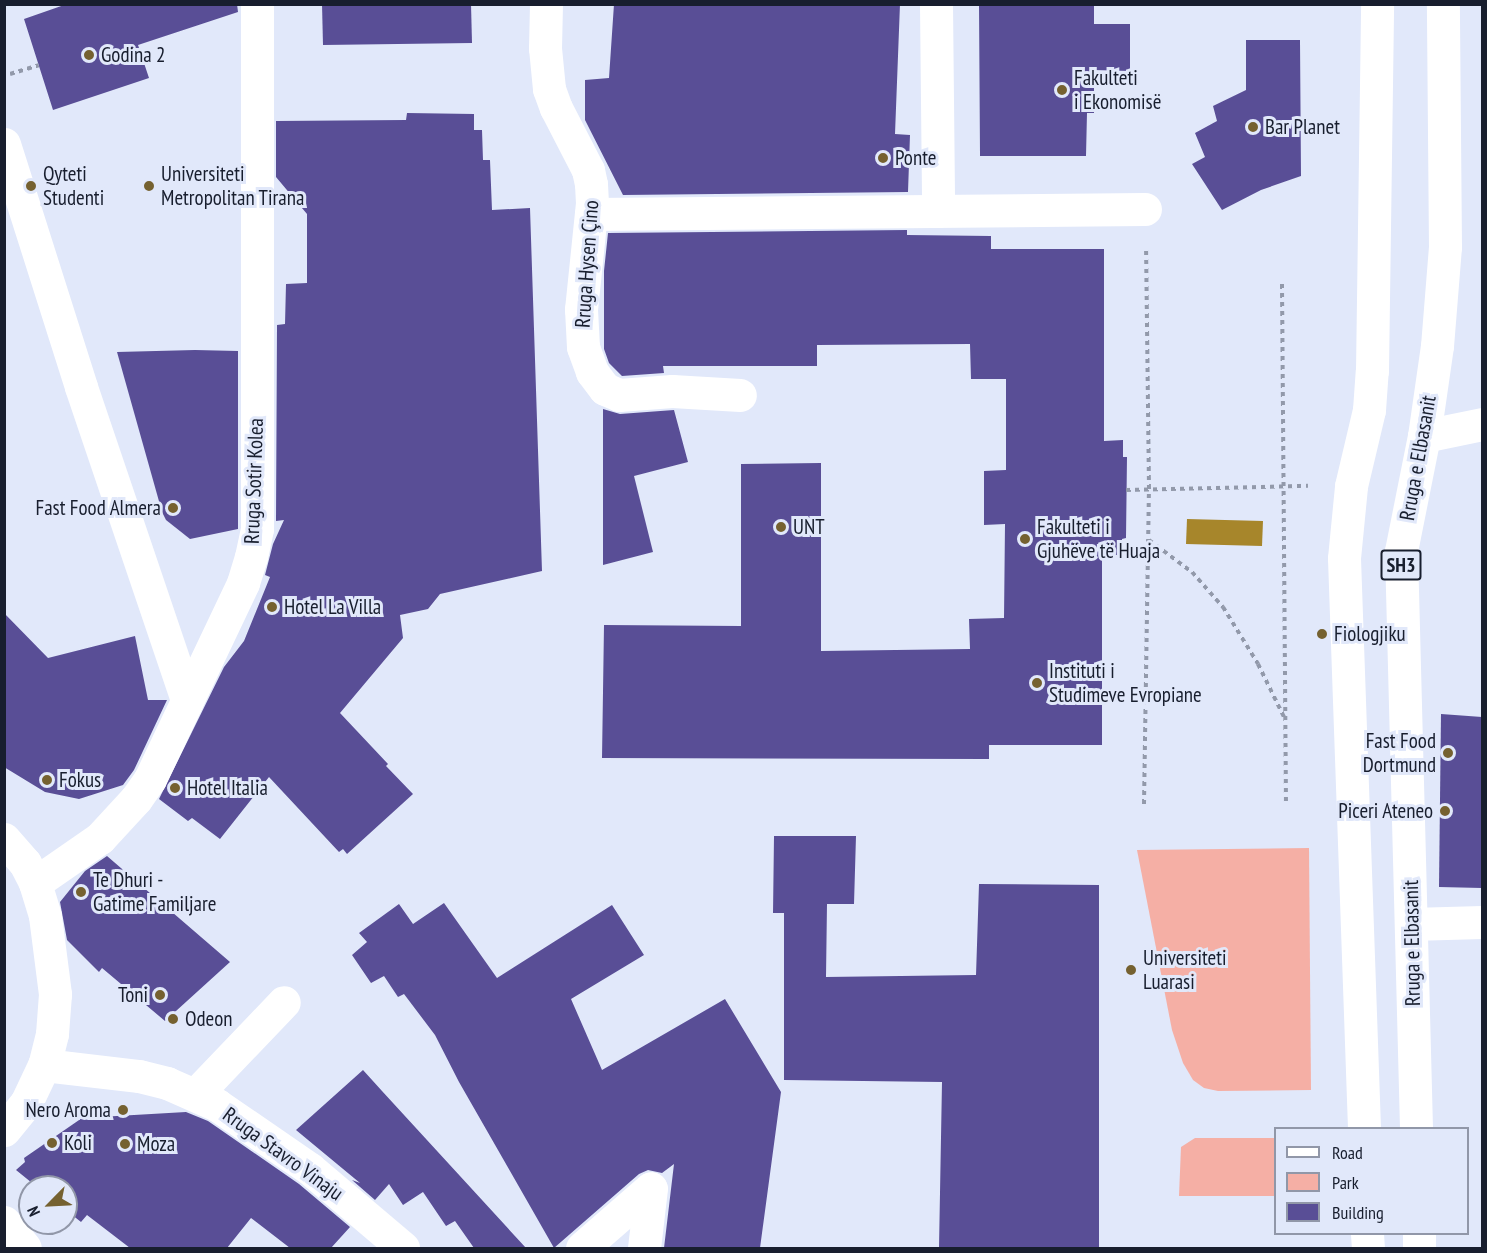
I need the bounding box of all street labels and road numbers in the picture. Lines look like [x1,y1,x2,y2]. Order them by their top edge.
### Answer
street label: Rruga Hysen Çino [570,199,604,329]
street label: Rruga e Elbasanit [1395,394,1441,522]
street label: Rruga Sotir Kolea [239,418,269,544]
road number: SH3 [1380,548,1422,582]
street label: Rruga e Elbasanit [1398,880,1426,1006]
street label: Rruga Stavro Vinaju [218,1102,348,1206]

